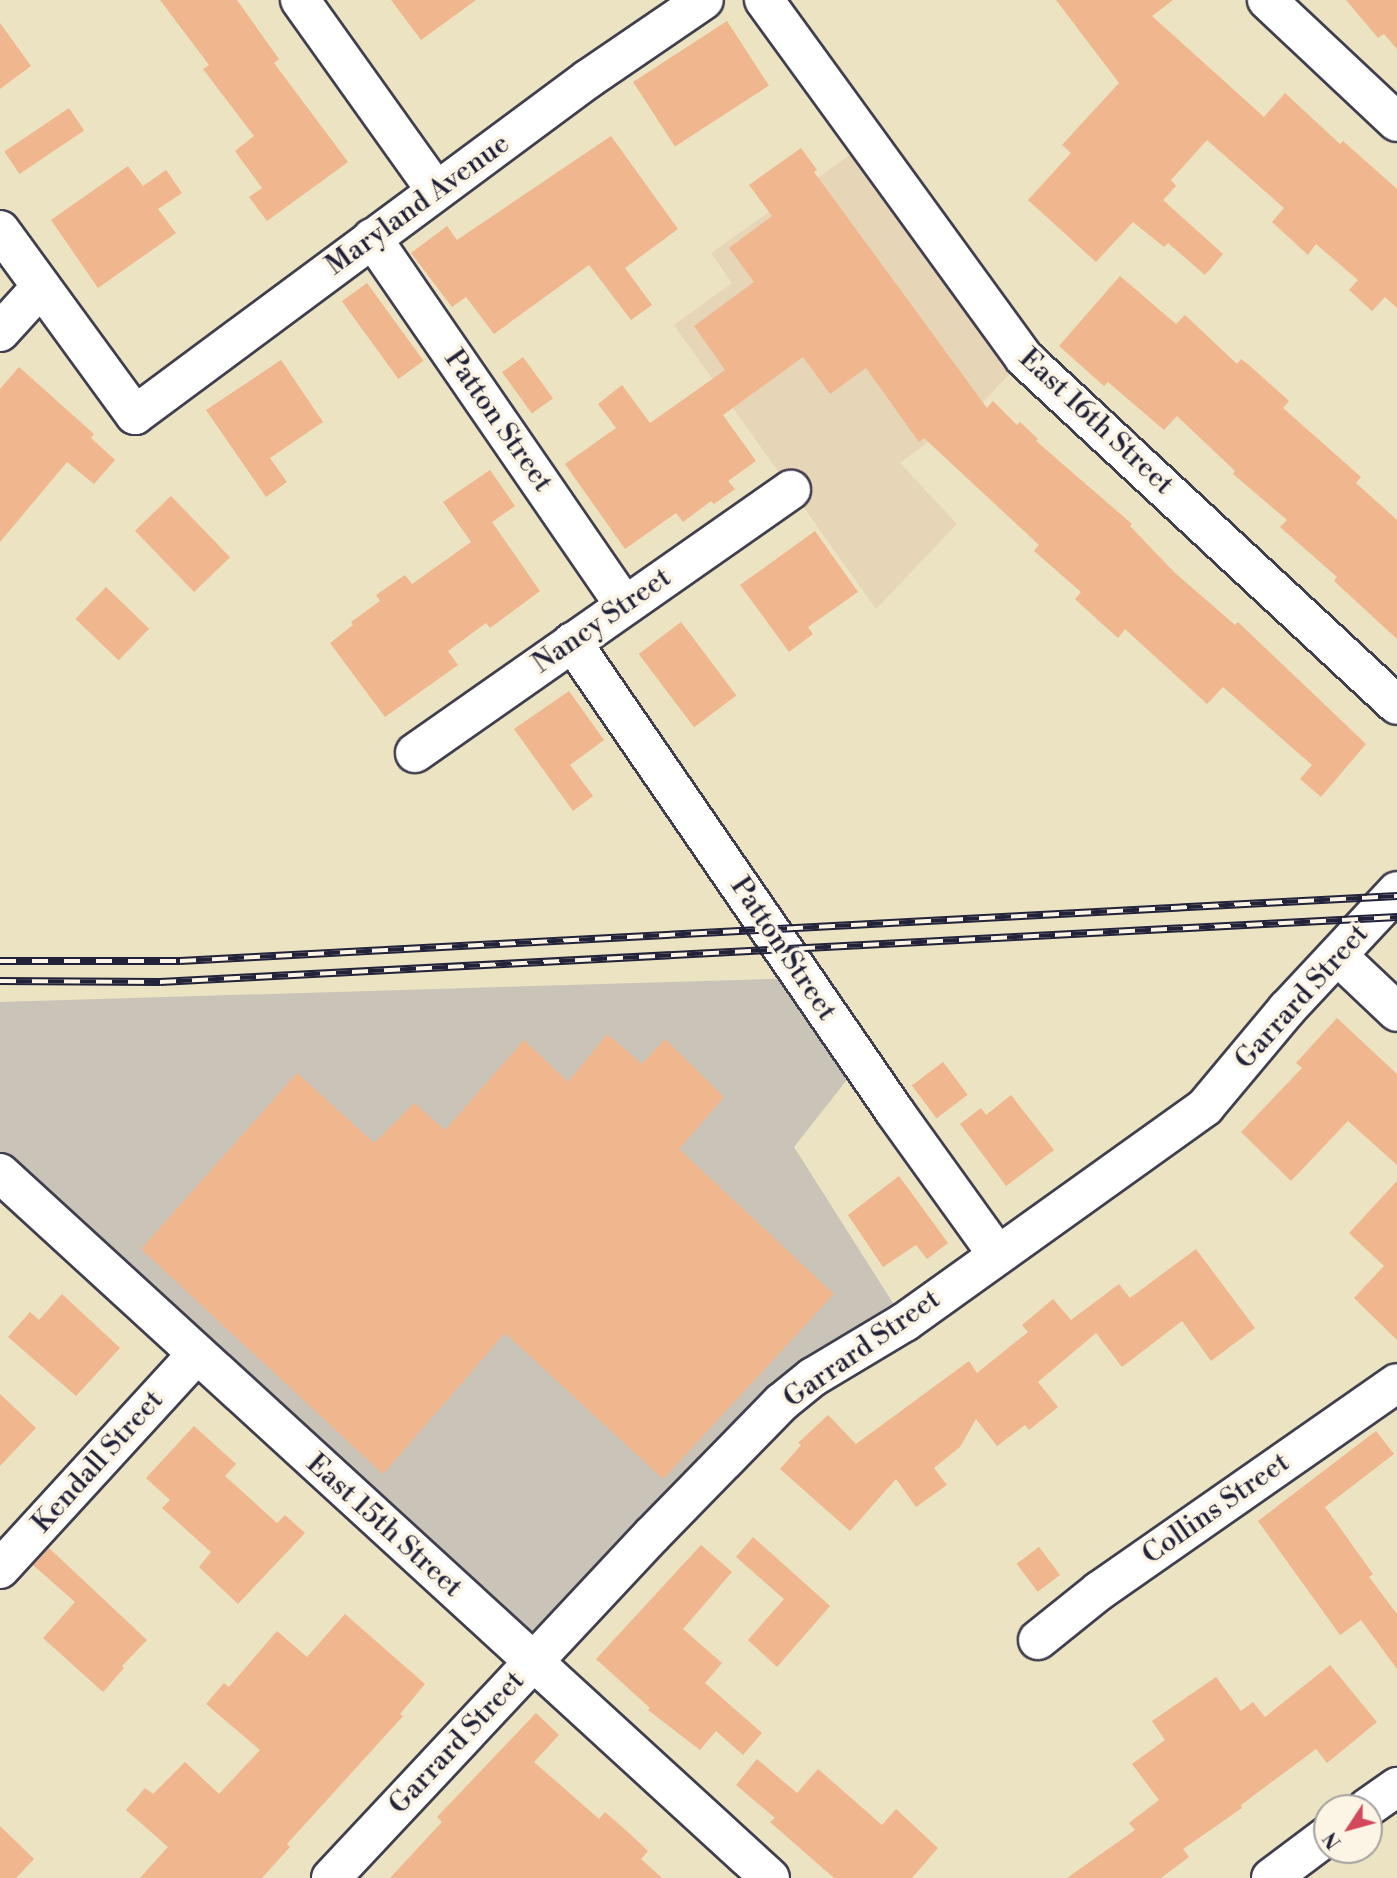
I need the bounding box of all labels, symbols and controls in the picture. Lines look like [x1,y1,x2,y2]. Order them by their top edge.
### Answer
street label: Maryland Avenue [320,127,516,283]
street label: East 16th Street [1012,342,1180,502]
street label: Patton Street [437,344,559,498]
street label: Nancy Street [527,561,677,681]
street label: Patton Street [723,871,843,1027]
street label: Garrard Street [1228,918,1376,1076]
street label: Garrard Street [777,1283,947,1415]
street label: Kendall Street [25,1384,171,1540]
street label: Collins Street [1136,1446,1296,1572]
street label: East 15th Street [299,1447,469,1605]
street label: Garrard Street [382,1665,532,1821]
north arrow [1313,1794,1383,1864]
text: N [1319,1827,1347,1853]

